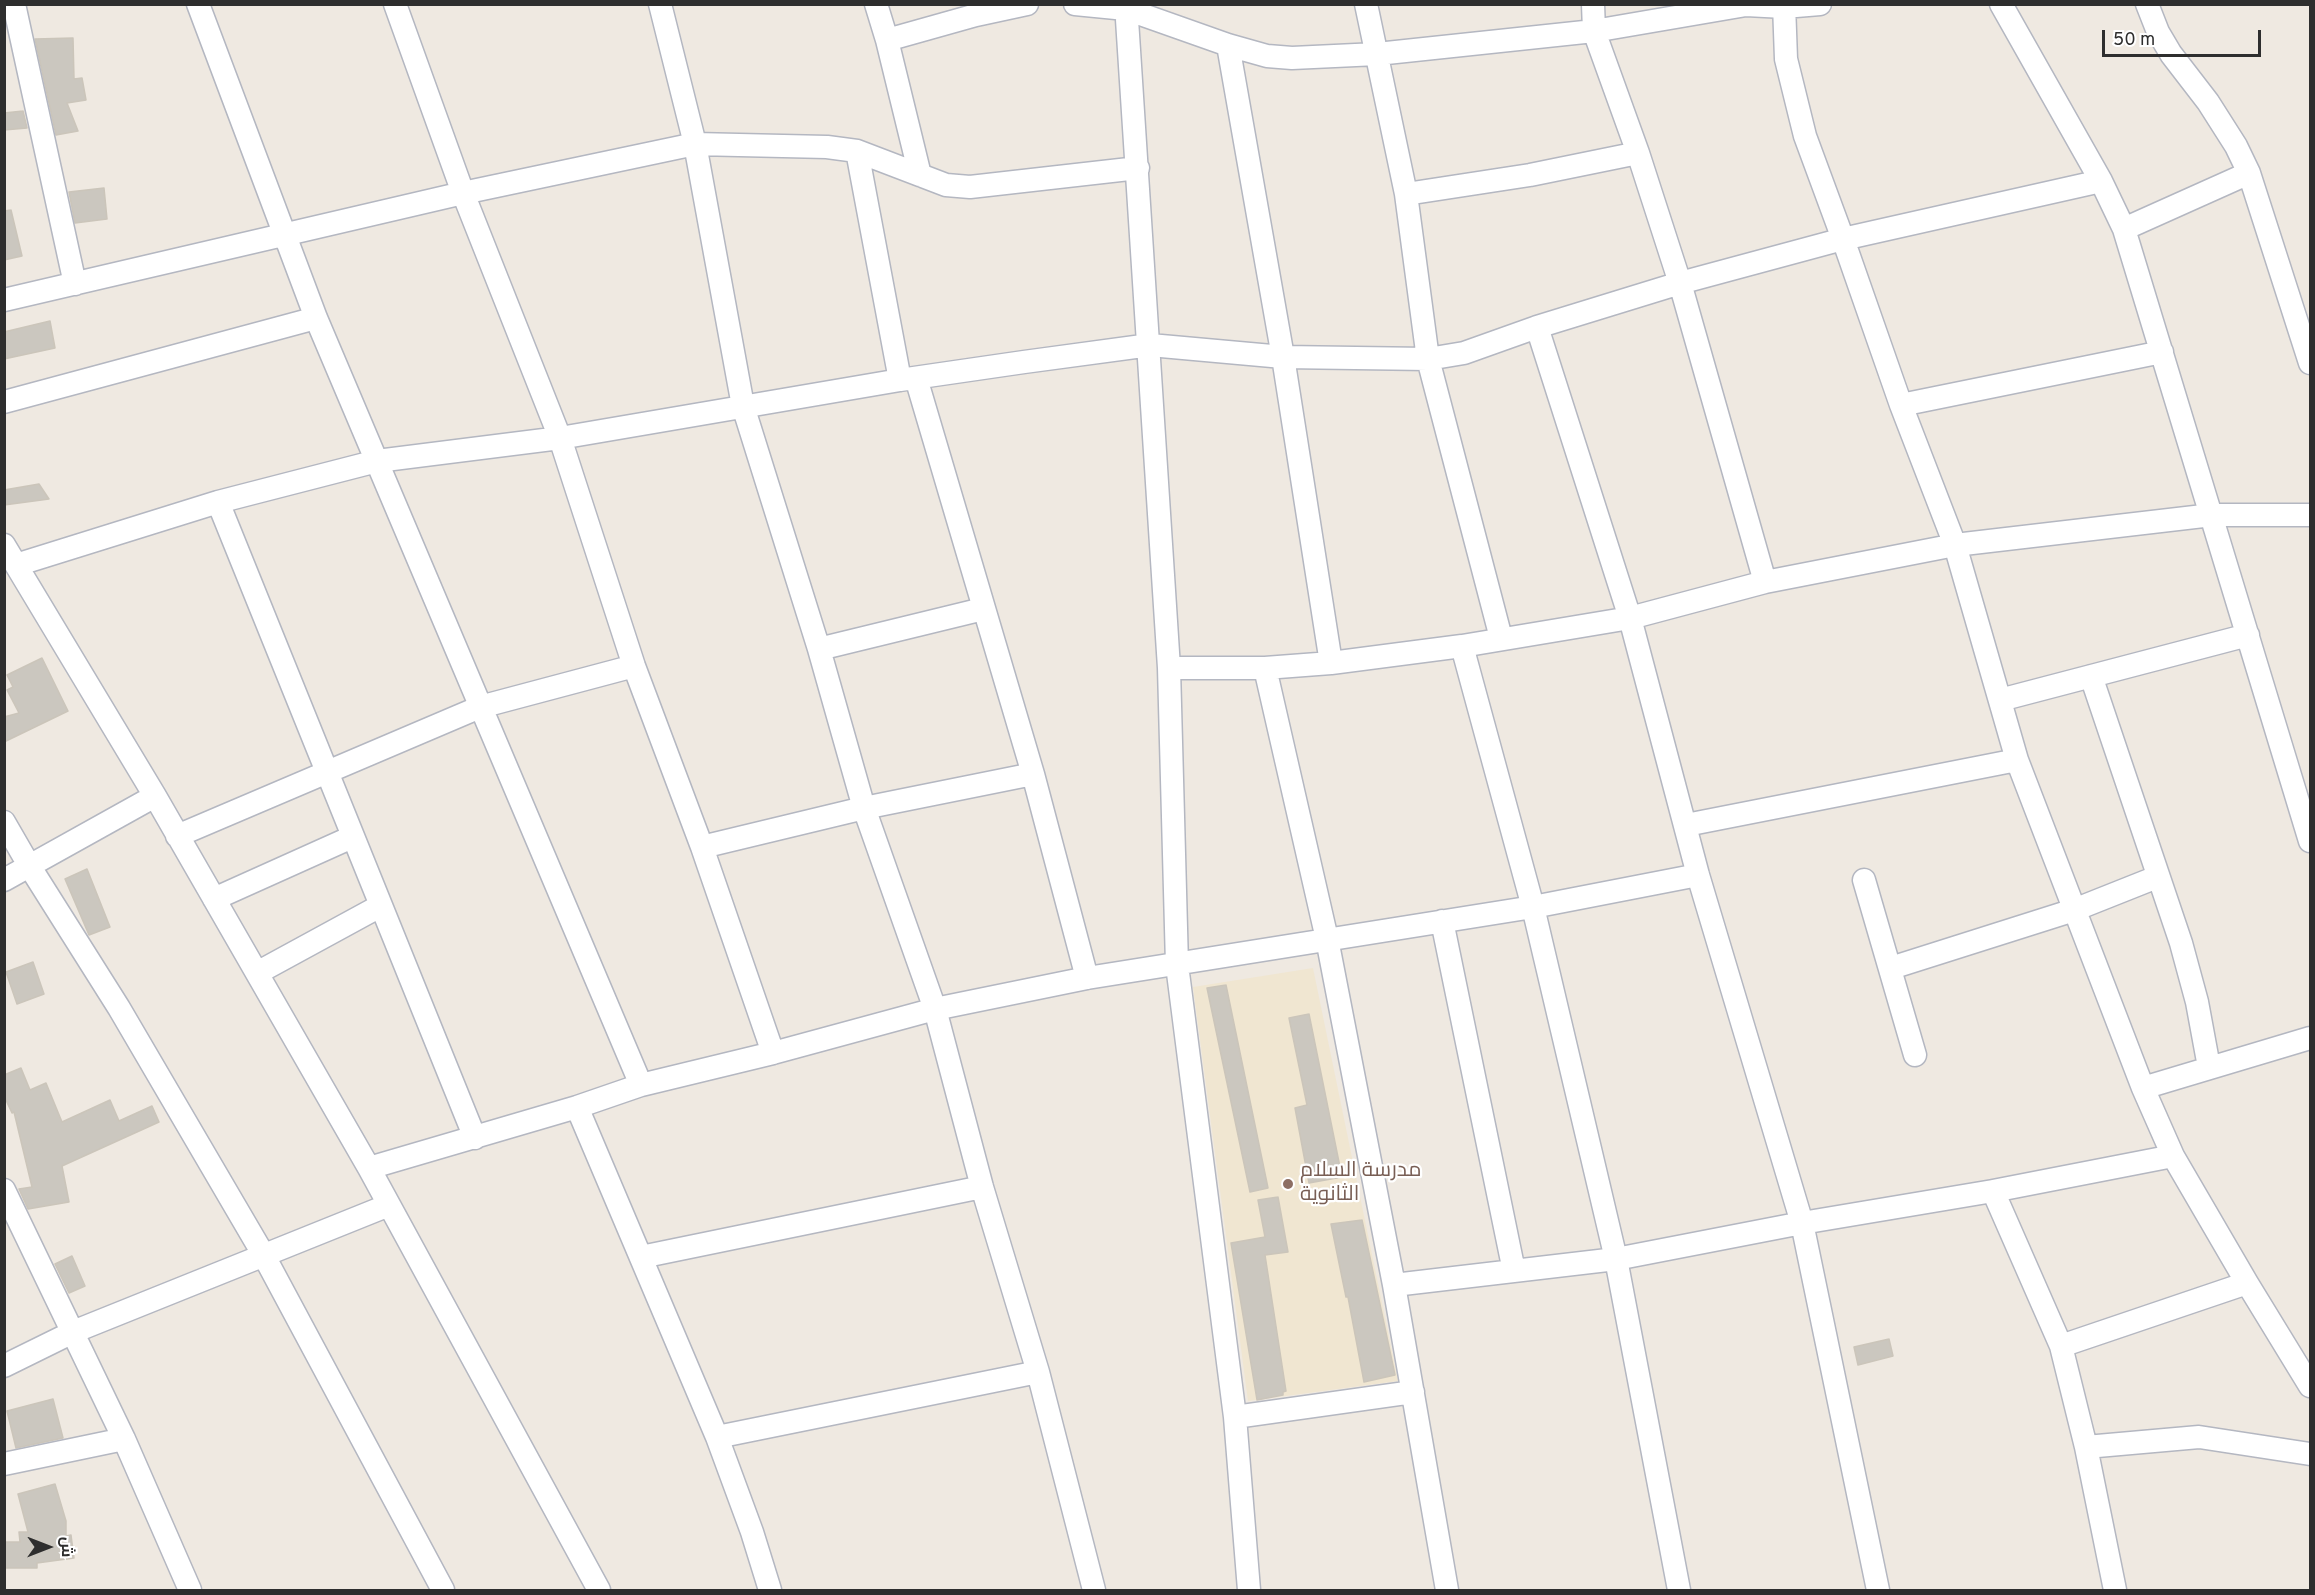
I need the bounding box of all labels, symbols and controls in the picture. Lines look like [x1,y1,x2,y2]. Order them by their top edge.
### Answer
scale bar [2105,18,2264,56]
text: 50 m [2113,29,2155,52]
place label: مدرسة السلام الثانوية [1300,1159,1421,1209]
marker: مدرسة السلام الثانوية [1281,1177,1295,1191]
north arrow [18,1517,78,1577]
text: ش [56,1537,76,1557]

